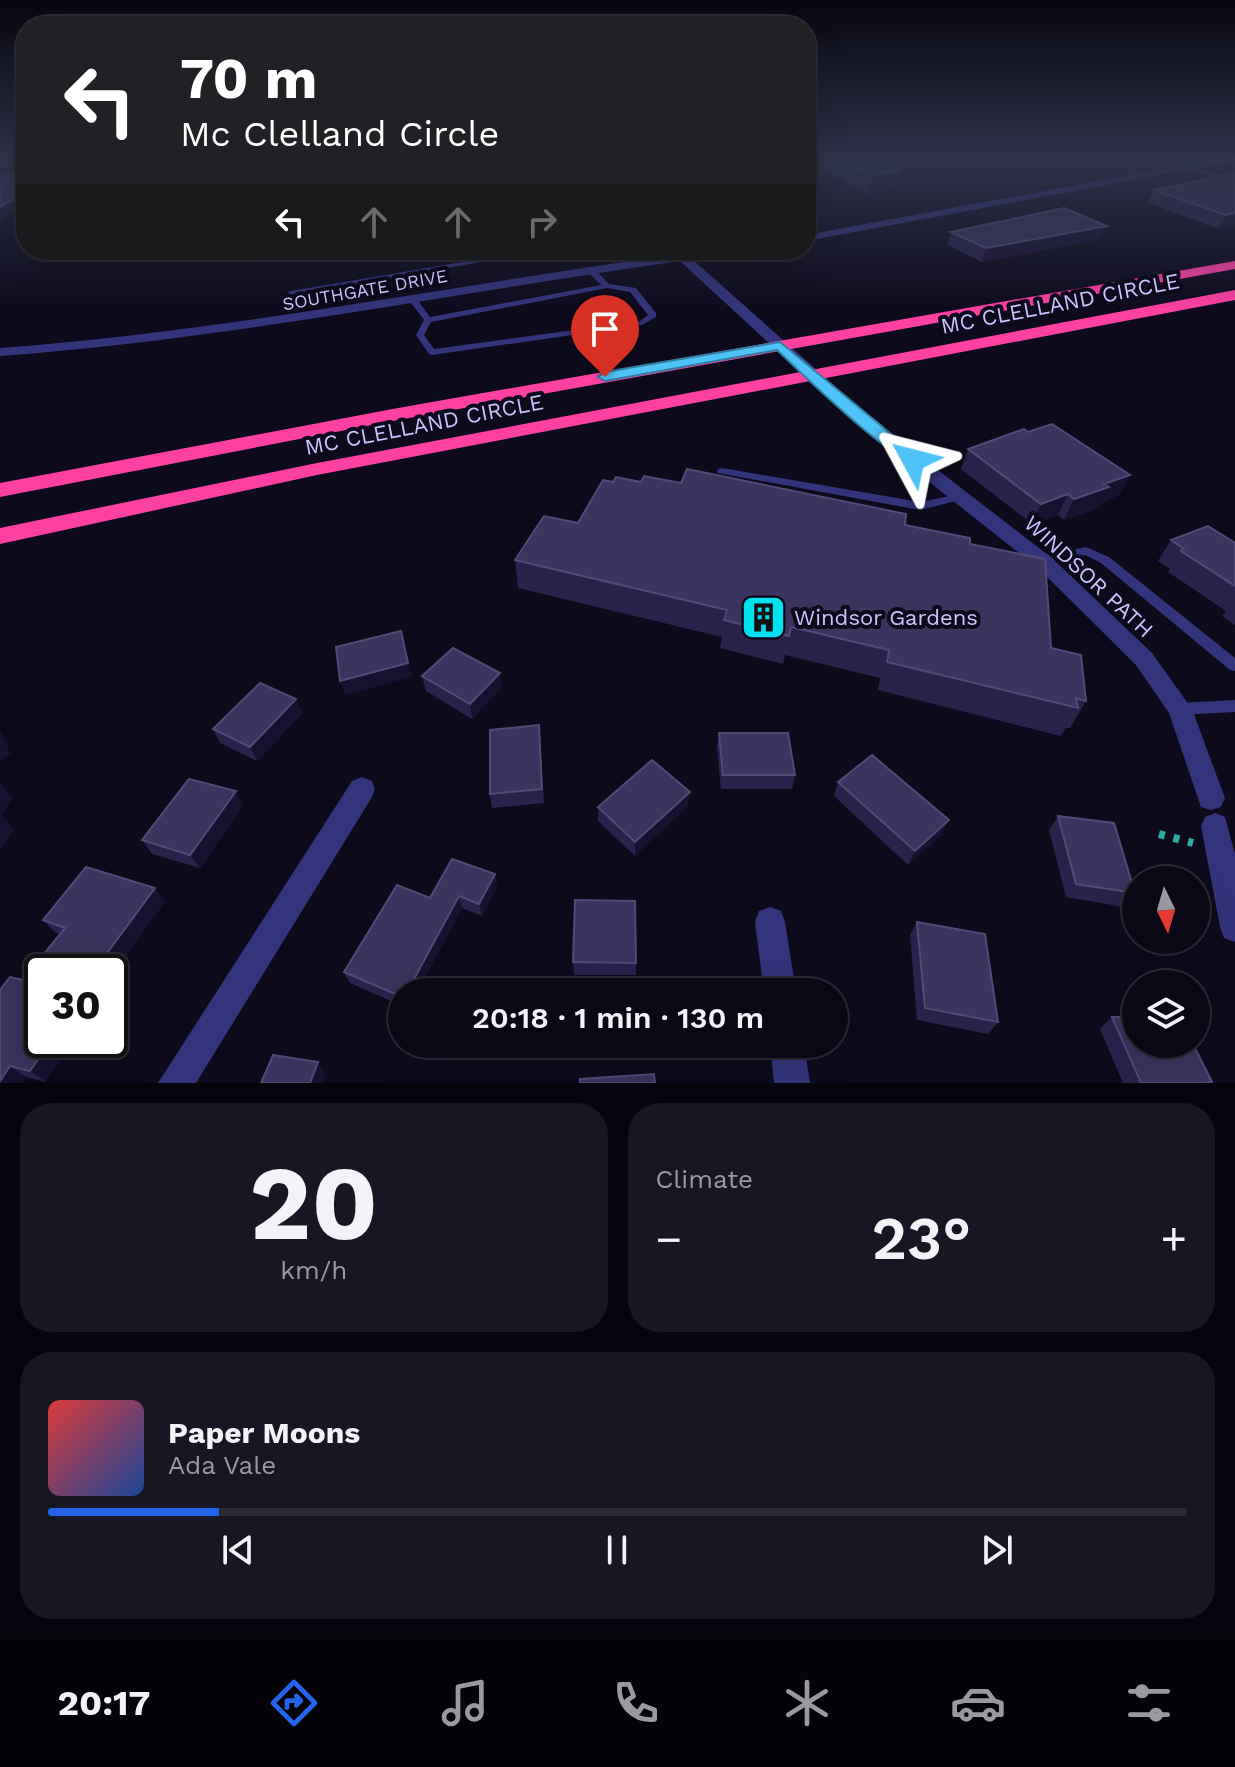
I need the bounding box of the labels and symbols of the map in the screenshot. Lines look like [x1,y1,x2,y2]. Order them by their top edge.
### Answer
street label: SOUTHGATE DRIVE [281,265,449,314]
street label: MC CLELLAND CIRCLE [939,268,1181,339]
pin [571,295,639,377]
street label: MC CLELLAND CIRCLE [303,389,545,460]
position arrow [871,418,955,502]
street label: WINDSOR PATH [1019,510,1158,642]
building icon: Windsor Gardens [739,593,787,641]
place label: Windsor Gardens [794,605,978,630]
north arrow [1122,866,1210,954]
speed limit sign: 30 [24,954,128,1058]

